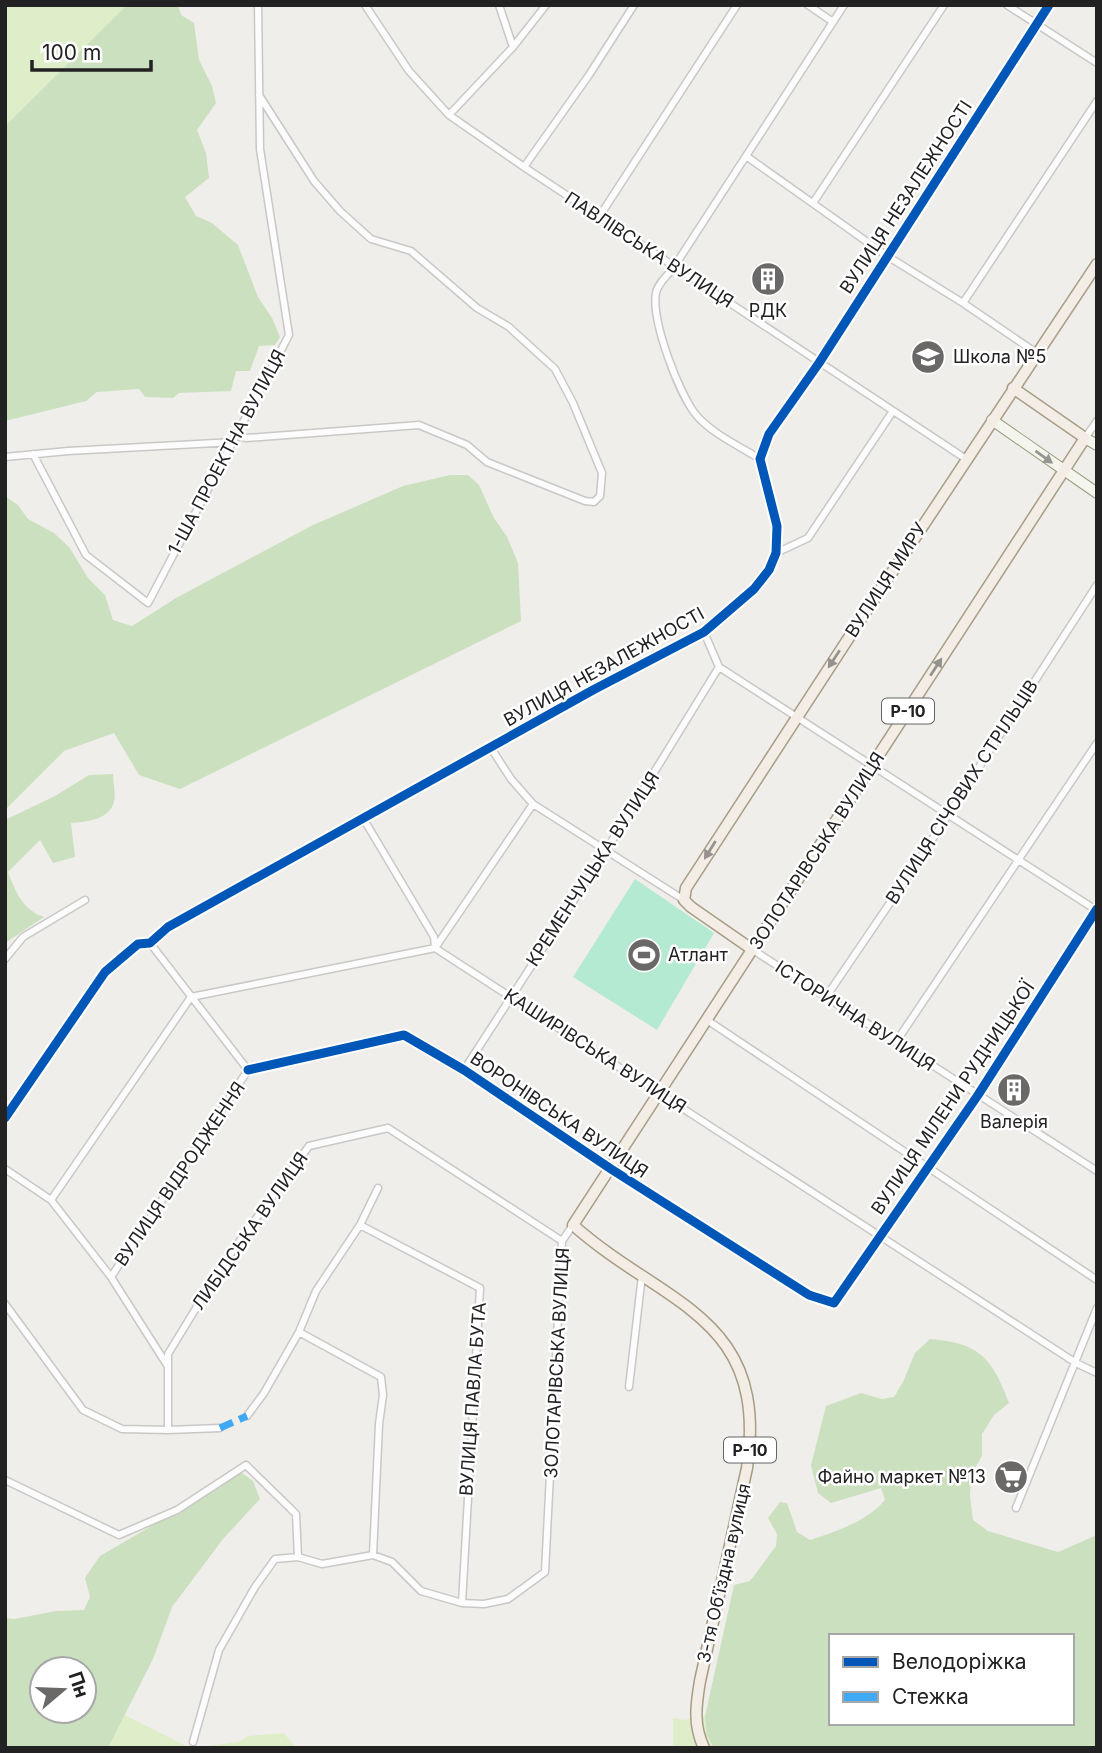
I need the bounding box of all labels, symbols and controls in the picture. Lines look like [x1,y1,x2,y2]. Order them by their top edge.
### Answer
scale bar [32,28,150,72]
text: 100 m [42,40,101,65]
street label: ВУЛИЦЯ НЕЗАЛЕЖНОСТІ [835,96,976,297]
street label: ПАВЛІВСЬКА ВУЛИЦЯ [561,187,737,312]
building icon: РДК [749,260,787,298]
place label: РДК [749,300,787,321]
school or university icon: Школа №5 [909,338,947,376]
street label: 1-ША ПРОЕКТНА ВУЛИЦЯ [164,346,290,558]
place label: Школа №5 [953,346,1047,367]
one-way arrow [1035,450,1053,464]
street label: ВУЛИЦЯ МИРУ [841,518,930,641]
street label: ВУЛИЦЯ НЕЗАЛЕЖНОСТІ [500,603,708,730]
one-way arrow [828,650,841,669]
one-way arrow [929,658,943,676]
street label: ВУЛИЦЯ СІЧОВИХ СТРІЛЬЦІВ [881,676,1042,908]
road number: Р-10 [882,698,934,724]
street label: ЗОЛОТАРІВСЬКА ВУЛИЦЯ [745,748,888,953]
street label: КРЕМЕНЧУЦЬКА ВУЛИЦЯ [522,768,663,970]
one-way arrow [703,841,716,860]
sports icon: Атлант [625,936,663,974]
place label: Атлант [668,944,729,965]
street label: ІСТОРИЧНА ВУЛИЦЯ [772,956,939,1075]
street label: ВУЛИЦЯ МІЛЕНИ РУДНИЦЬКОЇ [866,976,1039,1218]
street label: КАШИРІВСЬКА ВУЛИЦЯ [500,984,690,1117]
street label: ВОРОНІВСЬКА ВУЛИЦЯ [466,1047,652,1182]
building icon: Валерія [995,1071,1033,1109]
street label: ВУЛИЦЯ ВІДРОДЖЕННЯ [110,1078,249,1270]
place label: Валерія [980,1111,1048,1132]
street label: ЛИБІДСЬКА ВУЛИЦЯ [187,1148,312,1313]
street label: ЗОЛОТАРІВСЬКА ВУЛИЦЯ [540,1247,573,1479]
street label: ВУЛИЦЯ ПАВЛА БУТА [455,1301,490,1496]
road number: Р-10 [724,1438,776,1462]
supermarket icon: Файно маркет №13 [992,1458,1030,1496]
place label: Файно маркет №13 [817,1466,986,1487]
street label: 3-тя Обʼїздна вулиця [693,1481,754,1665]
legend [829,1634,1074,1725]
text: Велодоріжка [892,1649,1027,1674]
north arrow [28,1655,98,1725]
text: Пн [63,1669,94,1701]
text: Стежка [892,1684,969,1709]

